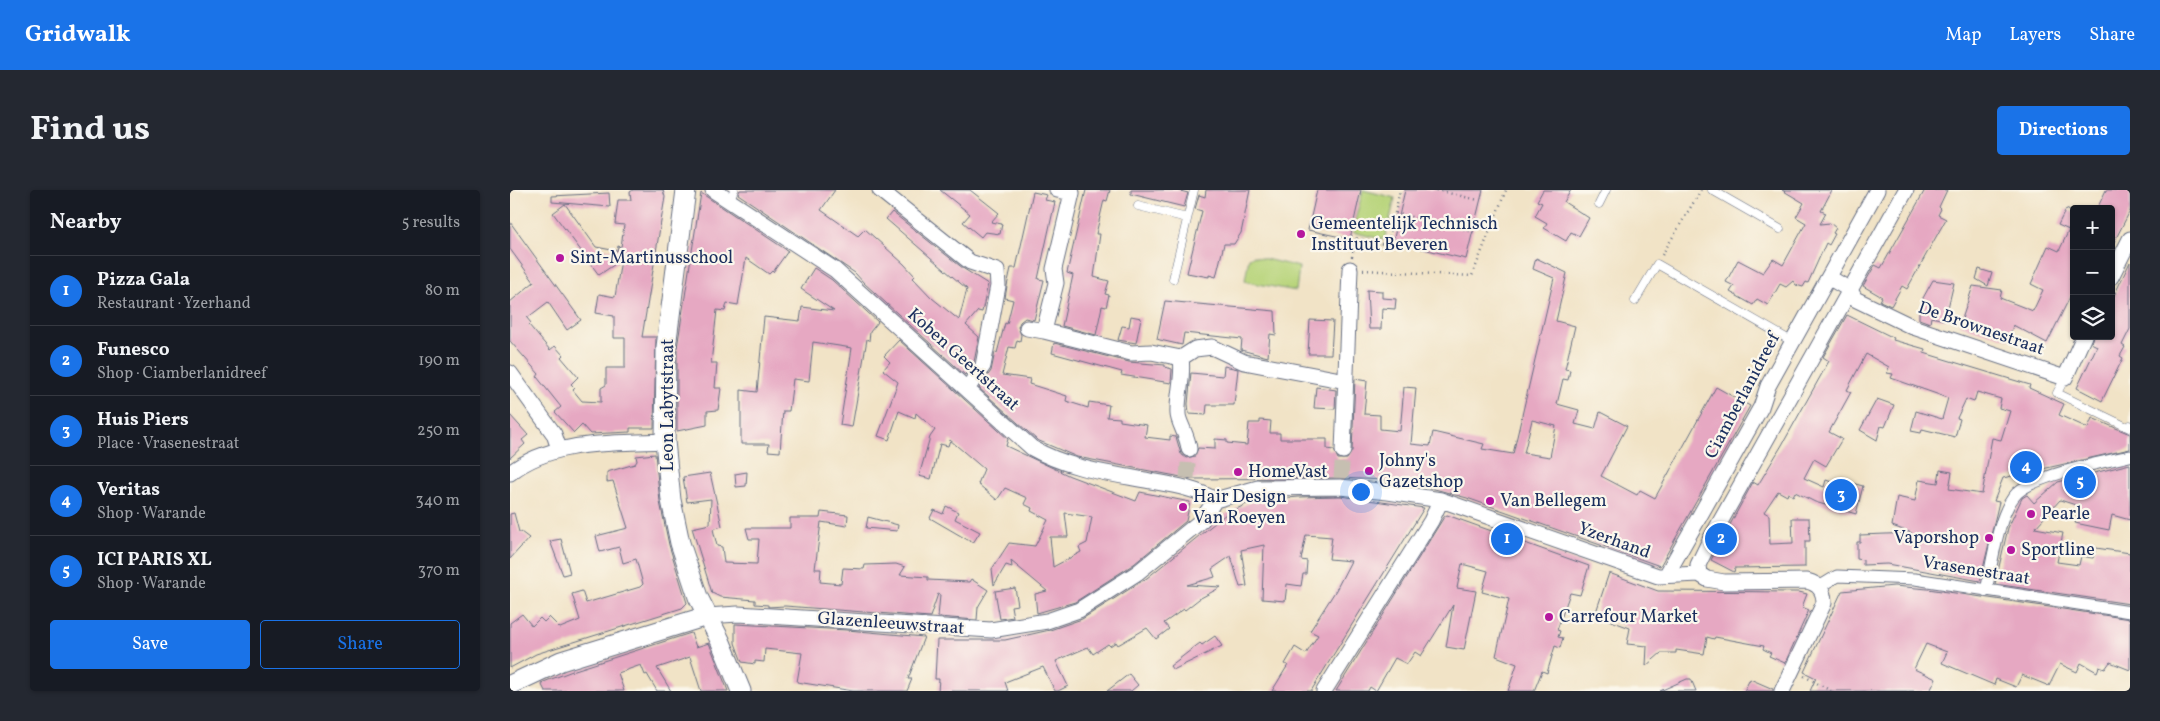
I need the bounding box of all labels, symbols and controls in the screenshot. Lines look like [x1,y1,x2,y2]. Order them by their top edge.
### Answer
text: Gridwalk [25,18,131,52]
text: Map [1945,23,1981,48]
text: Layers [2009,23,2061,48]
text: Share [2089,23,2135,48]
text: Find us [30,106,150,154]
button: Directions [1997,106,2130,155]
map controls [2070,205,2115,340]
button: + [2070,205,2115,250]
text: Nearby [50,208,121,237]
text: 5 results [402,212,460,234]
place label: Gemeentelijk Technisch Instituut Beveren [1311,212,1498,258]
marker: Gemeentelijk Technisch Instituut Beveren [1295,228,1307,240]
place label: Sint-Martinusschool [570,246,733,271]
button: − [2070,250,2115,295]
marker: Sint-Martinusschool [554,252,566,264]
text: Pizza Gala [97,267,190,293]
text: 1 [63,280,69,302]
text: 80 m [425,280,460,302]
text: Restaurant · Yzerhand [97,293,251,315]
button: layers [2070,295,2115,340]
street label: De Brownestraat [1914,296,2048,362]
street label: Koben Geertstraat [901,303,1025,417]
street label: Ciamberlanidreef [1699,327,1788,463]
text: Funesco [97,337,170,363]
street label: Leon Labytstraat [656,339,681,471]
text: 2 [62,350,70,372]
text: 190 m [418,350,460,372]
text: Shop · Ciamberlanidreef [97,363,267,385]
text: Huis Piers [97,407,189,433]
text: 3 [62,420,70,442]
text: 250 m [417,420,460,442]
text: Place · Vrasenestraat [97,433,239,455]
pin: 4 [2010,448,2042,486]
place label: Johny's Gazetshop [1379,449,1463,495]
place label: HomeVast [1248,460,1328,485]
pin: 5 [2064,463,2096,501]
marker: Johny's Gazetshop [1363,465,1375,477]
marker: HomeVast [1232,466,1244,478]
pin: 3 [1825,476,1857,514]
text: Veritas [97,477,160,503]
your location [1348,479,1374,505]
place label: Hair Design Van Roeyen [1193,485,1287,531]
place label: Van Bellegem [1500,489,1607,514]
text: 4 [61,490,71,512]
text: 340 m [416,490,460,512]
marker: Van Bellegem [1484,495,1496,507]
marker: Hair Design Van Roeyen [1177,501,1189,513]
place label: Pearle [2041,502,2090,527]
text: Shop · Warande [97,503,206,525]
marker: Pearle [2025,508,2037,520]
street label: Yzerhand [1574,516,1654,566]
pin: 1 [1491,520,1523,558]
pin: 2 [1705,520,1737,558]
place label: Vaporshop [1894,526,1979,551]
marker: Vaporshop [1983,532,1995,544]
place label: Sportline [2021,538,2095,563]
marker: Sportline [2005,544,2017,556]
text: ICI PARIS XL [97,547,212,573]
street label: Vrasenestraat [1920,550,2032,592]
text: 5 [62,560,70,582]
text: 370 m [418,560,460,582]
text: Shop · Warande [97,573,206,595]
place label: Carrefour Market [1559,605,1698,630]
street label: Glazenleeuwstraat [817,606,965,642]
marker: Carrefour Market [1543,611,1555,623]
button: Save [50,620,250,669]
button: Share [260,620,460,669]

